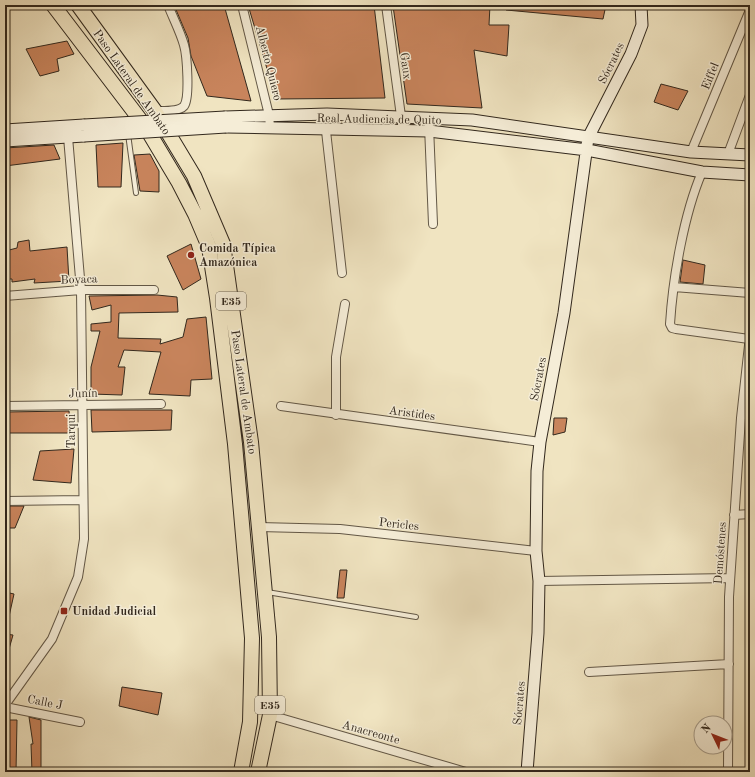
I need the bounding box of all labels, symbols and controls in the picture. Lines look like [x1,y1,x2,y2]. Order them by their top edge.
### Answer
street label: Alberto Quiero [253,24,283,102]
street label: Paso Lateral de Ambato [90,28,172,137]
street label: Sócrates [597,41,627,86]
street label: Gaux [397,52,413,80]
street label: Eiffel [700,61,722,92]
street label: Real Audiencia de Quito [316,113,442,127]
place label: Comida Típica Amazónica [199,243,276,269]
marker: Comida Típica Amazónica [186,250,196,260]
street label: Boyaca [60,273,98,287]
road number: E35 [216,292,246,310]
street label: Paso Lateral de Ambato [228,329,258,455]
street label: Sócrates [529,356,549,402]
street label: Junín [68,388,98,400]
street label: Aristides [388,405,436,423]
street label: Tarqui [66,414,78,448]
street label: Pericles [378,517,420,533]
street label: Demóstenes [713,521,729,585]
marker: Unidad Judicial [59,606,69,616]
place label: Unidad Judicial [72,606,156,618]
street label: Sócrates [512,680,528,726]
street label: Calle J [26,694,64,712]
road number: E35 [255,696,285,714]
north arrow [693,715,733,755]
street label: Anacreonte [341,719,401,747]
text: N [700,722,714,736]

